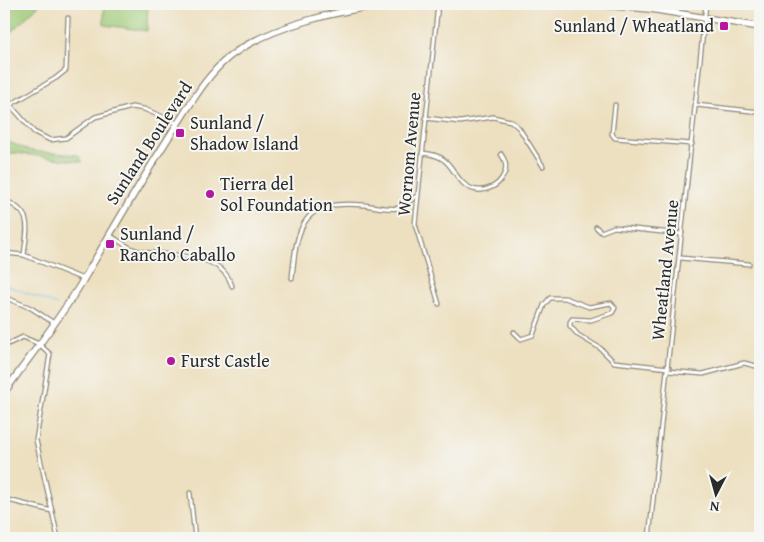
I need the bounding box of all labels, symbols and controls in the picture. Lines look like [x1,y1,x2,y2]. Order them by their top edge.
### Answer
place label: Sunland / Wheatland [554,12,714,39]
marker: Sunland / Wheatland [718,20,730,32]
street label: Sunland Boulevard [98,75,199,210]
street label: Wornom Avenue [390,91,427,217]
place label: Sunland / Shadow Island [190,109,299,157]
marker: Sunland / Shadow Island [174,127,186,139]
place label: Tierra del Sol Foundation [220,170,333,218]
marker: Tierra del Sol Foundation [204,188,216,200]
street label: Wheatland Avenue [644,198,685,342]
place label: Sunland / Rancho Caballo [120,220,235,268]
marker: Sunland / Rancho Caballo [104,238,116,250]
place label: Furst Castle [181,347,270,374]
marker: Furst Castle [165,355,177,367]
north arrow [692,470,742,520]
text: N [708,496,720,517]

